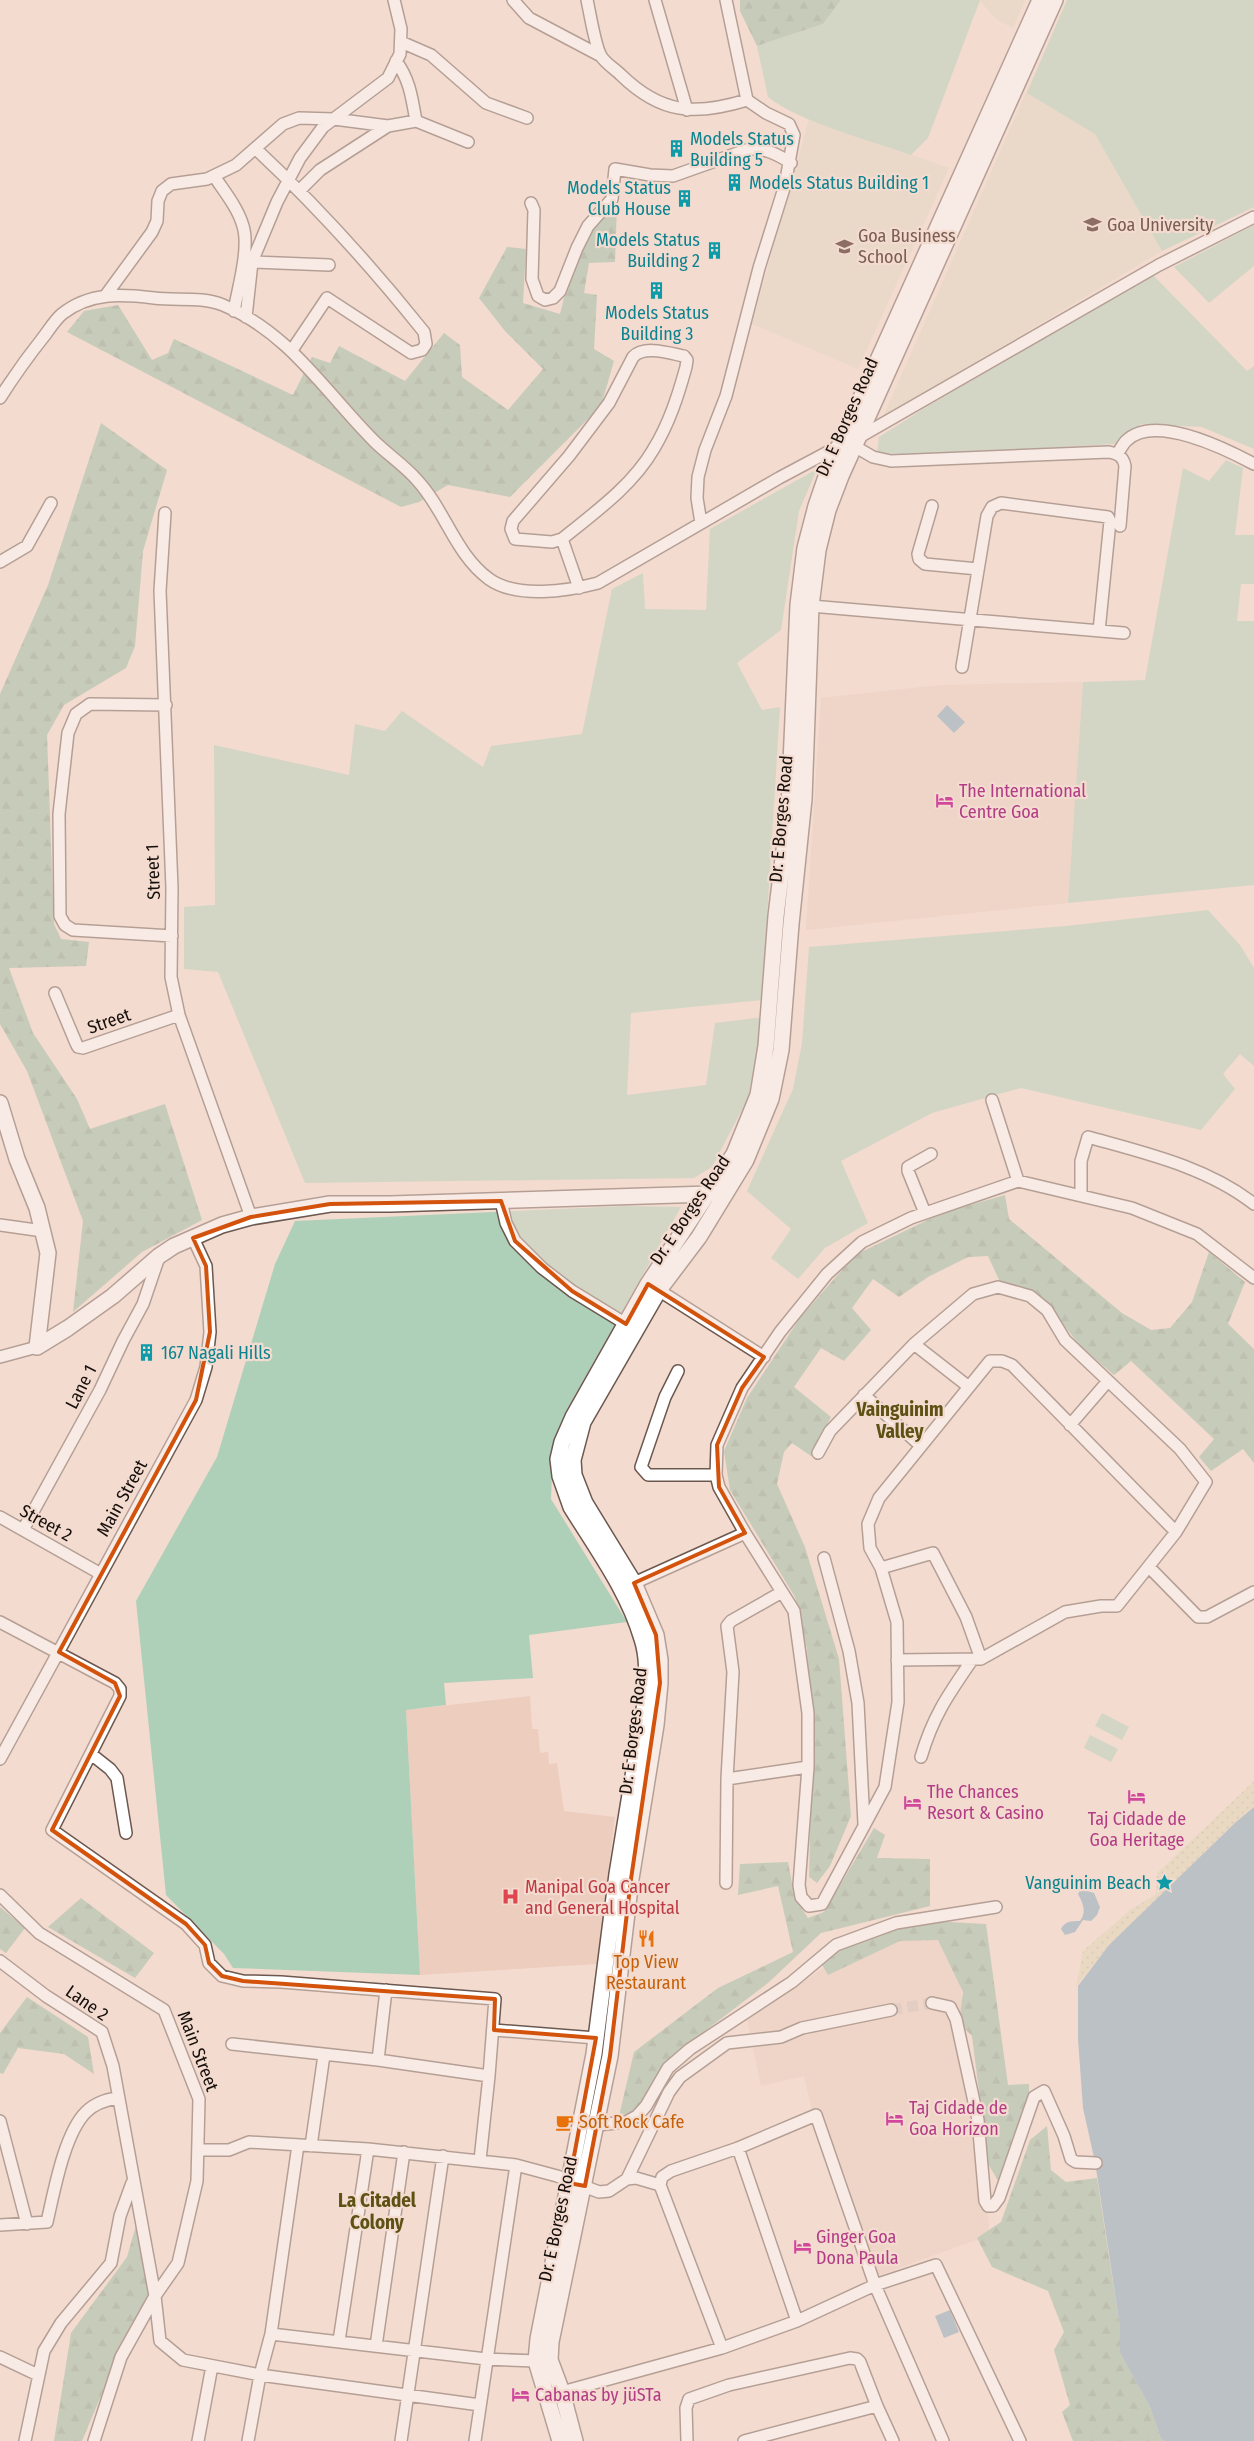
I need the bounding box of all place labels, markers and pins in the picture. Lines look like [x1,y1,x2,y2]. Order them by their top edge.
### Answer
place label: Models Status Building 5 [690,128,794,171]
building icon: Models Status Building 5 [666,139,686,159]
place label: Models Status Building 1 [749,172,929,194]
building icon: Models Status Building 1 [725,173,745,193]
place label: Models Status Club House [567,177,671,220]
building icon: Models Status Club House [675,188,695,208]
place label: Goa University [1107,214,1213,236]
school or university icon: Goa University [1083,215,1103,235]
place label: Goa Business School [858,225,956,268]
place label: Models Status Building 2 [596,229,700,272]
school or university icon: Goa Business School [834,236,854,256]
building icon: Models Status Building 2 [704,240,724,260]
building icon: Models Status Building 3 [647,280,667,300]
place label: Models Status Building 3 [605,302,709,345]
place label: The International Centre Goa [959,780,1086,823]
hotel icon: The International Centre Goa [935,791,955,811]
place label: 167 Nagali Hills [161,1342,271,1364]
building icon: 167 Nagali Hills [137,1343,157,1363]
place label: The Chances Resort & Casino [927,1781,1044,1824]
hotel icon: Taj Cidade de Goa Heritage [1127,1786,1147,1806]
hotel icon: The Chances Resort & Casino [903,1792,923,1812]
place label: Taj Cidade de Goa Heritage [1088,1808,1186,1851]
place label: Vanguinim Beach [1025,1872,1151,1894]
place icon: Vanguinim Beach [1155,1873,1175,1893]
place label: Manipal Goa Cancer and General Hospital [525,1876,680,1919]
hospital icon: Manipal Goa Cancer and General Hospital [501,1887,521,1907]
restaurant icon: Top View Restaurant [636,1929,656,1949]
place label: Top View Restaurant [606,1951,686,1994]
place label: Taj Cidade de Goa Horizon [909,2097,1007,2140]
hotel icon: Taj Cidade de Goa Horizon [885,2108,905,2128]
place label: Soft Rock Cafe [579,2111,684,2133]
cafe icon: Soft Rock Cafe [555,2112,575,2132]
place label: Ginger Goa Dona Paula [816,2226,899,2269]
hotel icon: Ginger Goa Dona Paula [792,2237,812,2257]
place label: Cabanas by jüSTa [535,2384,662,2406]
hotel icon: Cabanas by jüSTa [511,2385,531,2405]

